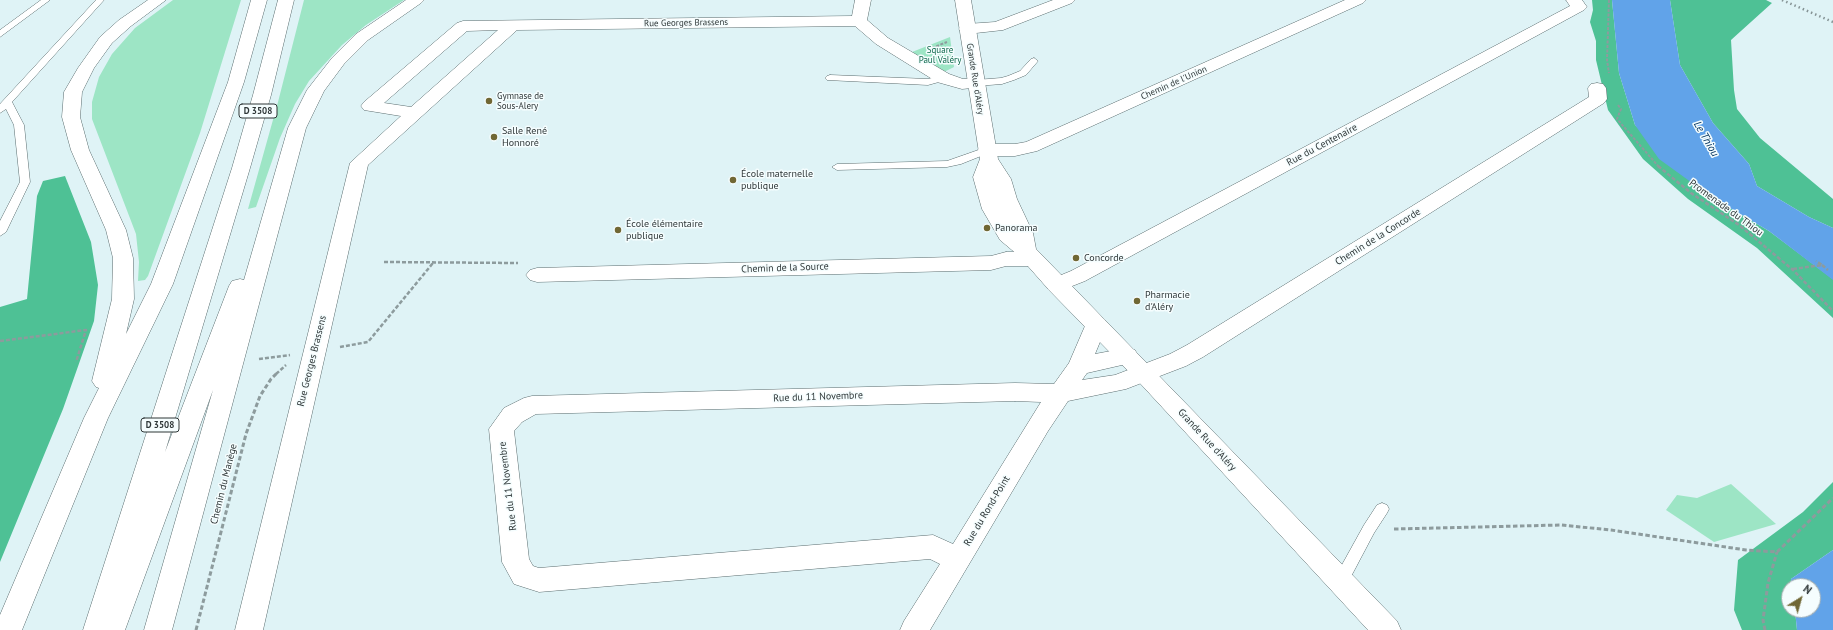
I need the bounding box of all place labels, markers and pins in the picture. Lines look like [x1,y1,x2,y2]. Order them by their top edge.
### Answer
place label: Gymnase de Sous-Alery [497,91,544,112]
marker: Gymnase de Sous-Alery [484,96,494,106]
place label: Salle René Honnoré [502,125,547,148]
marker: Salle René Honnoré [489,132,499,142]
place label: École maternelle publique [741,168,813,192]
marker: École maternelle publique [728,175,738,185]
place label: École élémentaire publique [626,218,703,242]
place label: Panorama [995,222,1037,234]
marker: Panorama [982,223,992,233]
marker: École élémentaire publique [613,225,623,235]
place label: Concorde [1084,252,1124,264]
marker: Concorde [1071,253,1081,263]
place label: Pharmacie d'Aléry [1145,289,1190,312]
marker: Pharmacie d'Aléry [1132,296,1142,306]

